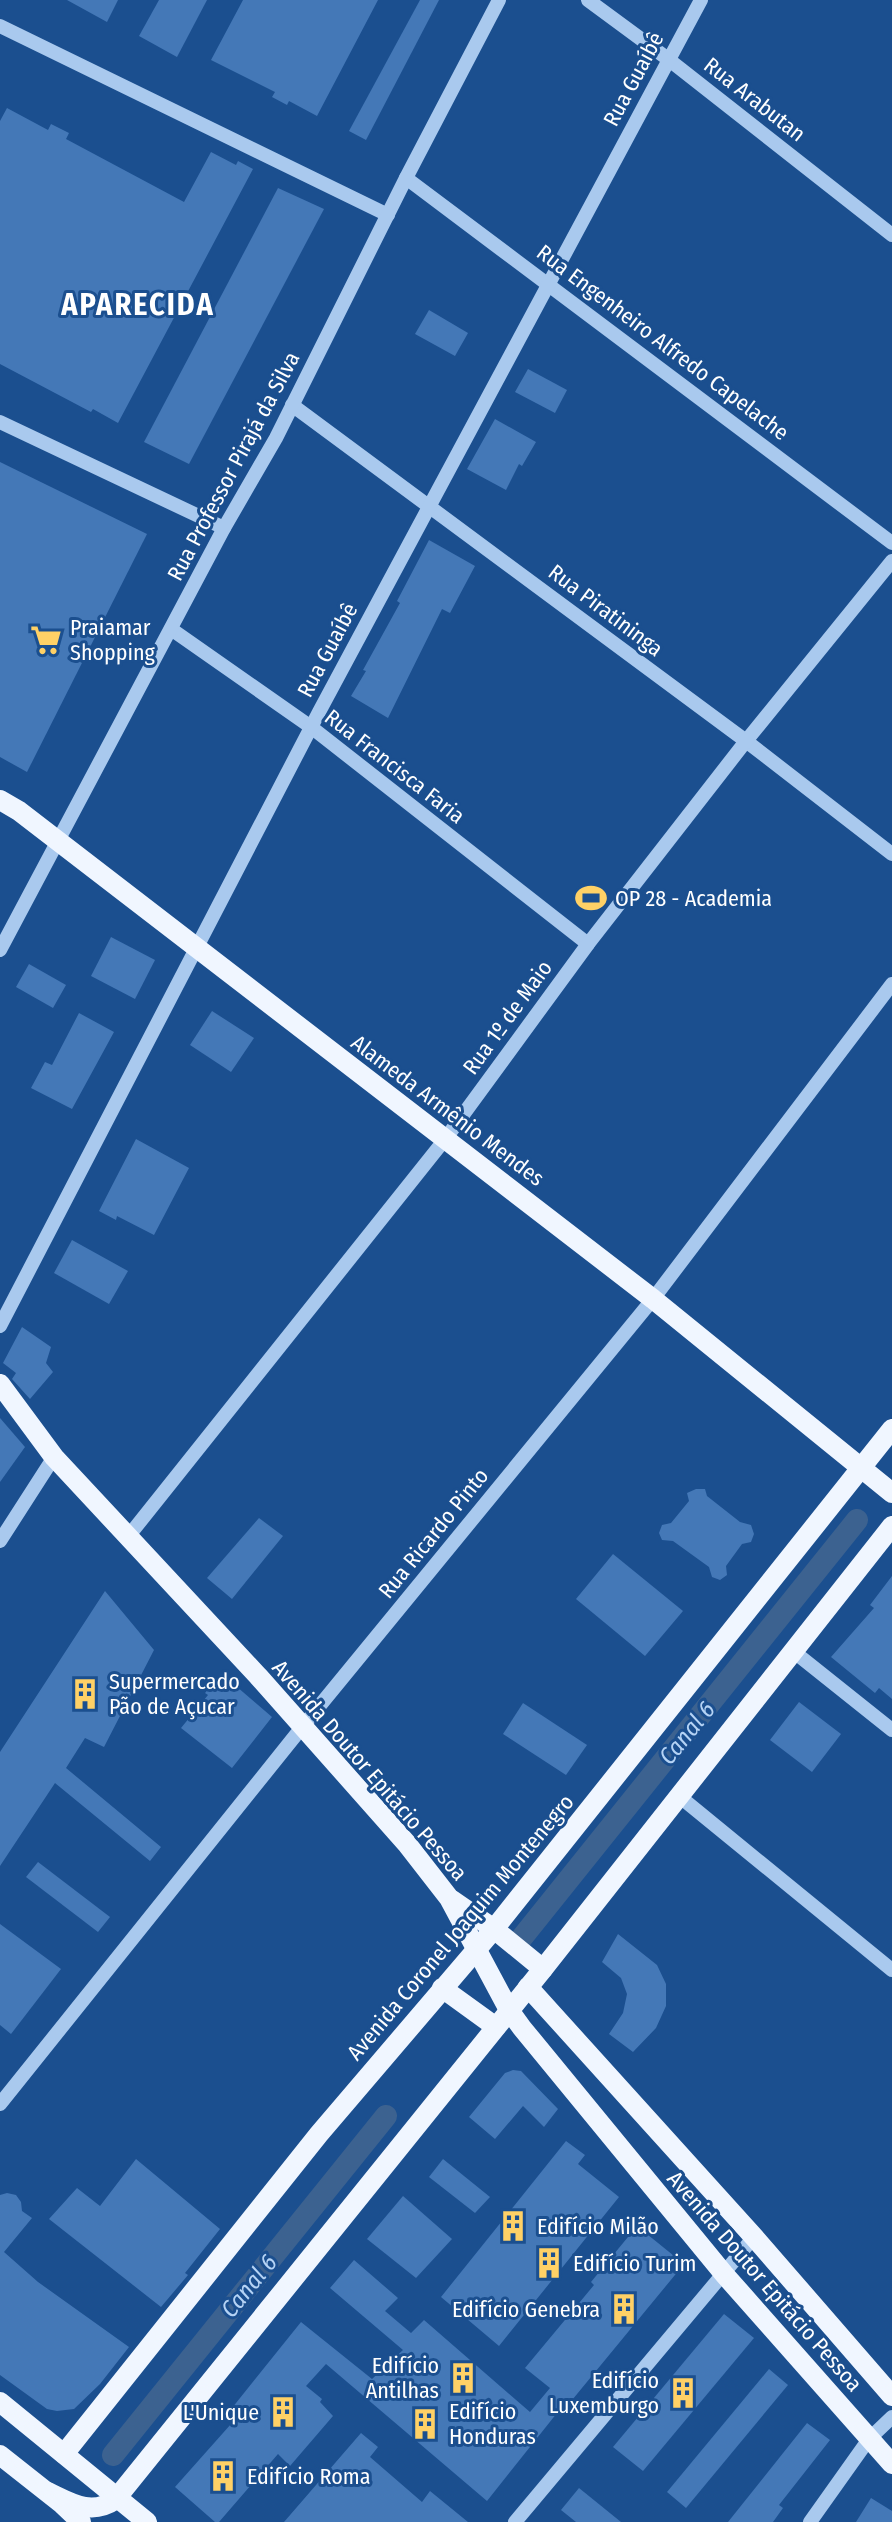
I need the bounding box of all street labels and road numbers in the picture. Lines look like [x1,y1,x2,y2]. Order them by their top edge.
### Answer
street label: Rua Guaíbê [597,28,669,131]
street label: Rua Arabutan [699,51,811,147]
street label: Rua Engenheiro Alfredo Capelache [531,239,794,446]
street label: Rua Professor Pirajá da Silva [162,347,305,585]
street label: Rua Piratininga [543,559,668,662]
street label: Rua Guaíbê [291,599,363,702]
street label: Rua Francisca Faria [319,703,470,829]
street label: Rua 1º de Maio [457,955,558,1080]
street label: Alameda Armênio Mendes [346,1029,550,1192]
street label: Rua Ricardo Pinto [373,1463,494,1604]
street label: Avenida Doutor Epitácio Pessoa [266,1654,473,1886]
street label: Avenida Coronel Joaquim Montenegro [341,1789,580,2066]
street label: Avenida Doutor Epitácio Pessoa [661,2165,868,2397]

